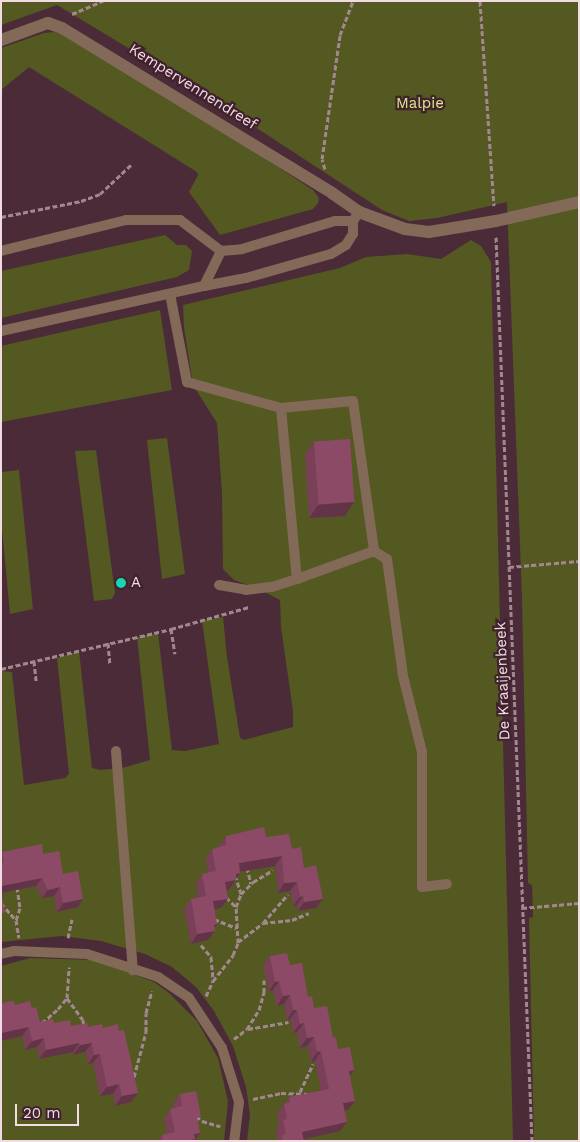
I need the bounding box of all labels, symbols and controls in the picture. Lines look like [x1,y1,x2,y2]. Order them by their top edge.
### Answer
street label: Kempervennendreef [126,40,260,134]
park label: Malpie [396,95,444,113]
place label: A [131,574,141,592]
marker: A [115,577,127,589]
street label: De Kraaijenbeek [492,621,514,741]
scale bar [18,1094,81,1126]
text: 20 m [23,1104,61,1122]

